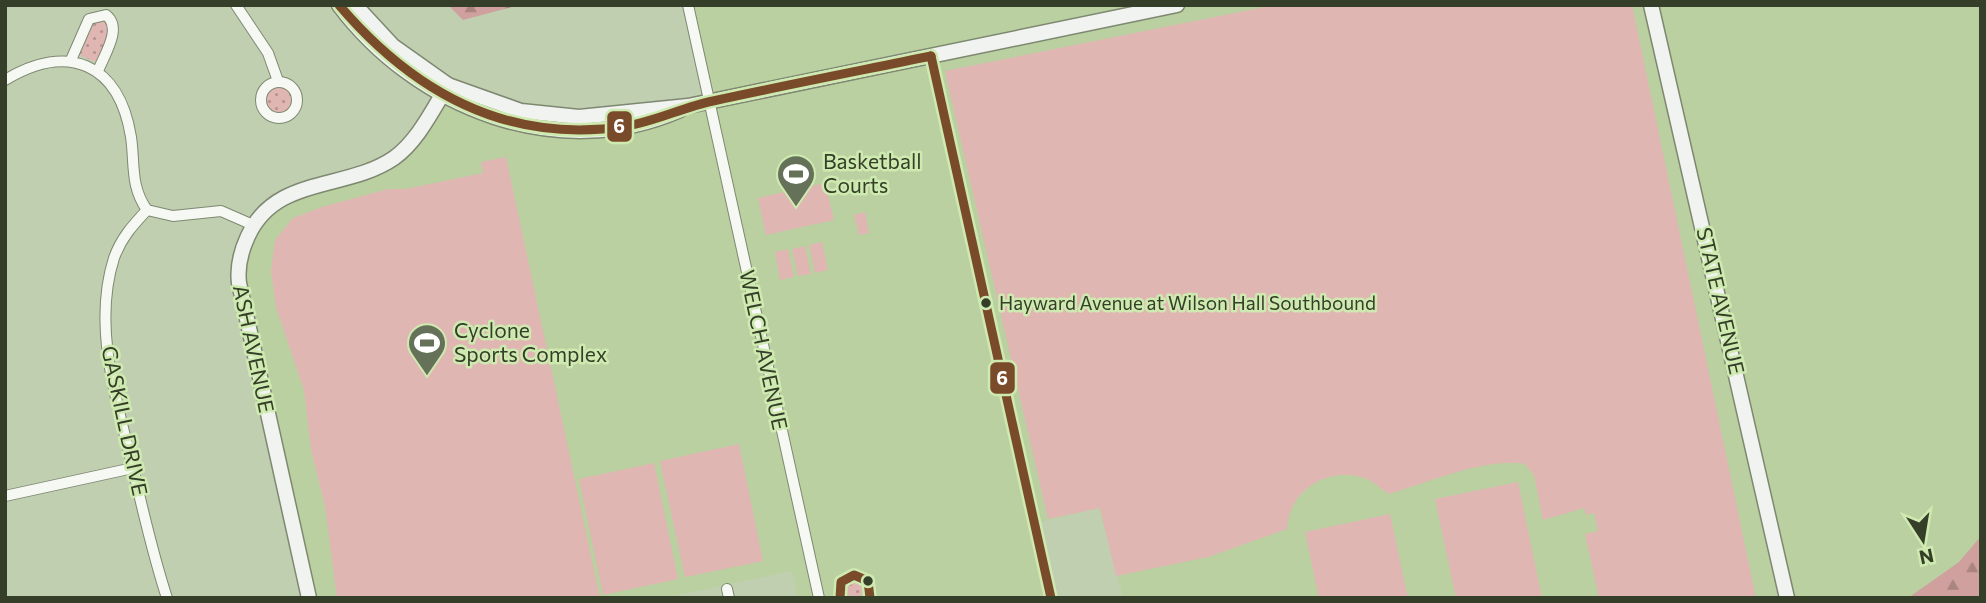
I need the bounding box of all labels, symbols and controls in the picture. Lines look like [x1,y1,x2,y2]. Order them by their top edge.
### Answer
line badge: 6 [606,110,633,143]
text: 6 [613,114,625,137]
place label: Basketball Courts [823,148,922,197]
sports icon: Basketball Courts [775,153,817,208]
street label: STATE AVENUE [1692,225,1750,376]
street label: WELCH AVENUE [735,267,794,432]
street label: ASH AVENUE [229,282,280,415]
place label: Hayward Avenue at Wilson Hall Southbound [999,291,1376,314]
marker: Hayward Avenue at Wilson Hall Southbound [979,296,993,310]
place label: Cyclone Sports Complex [454,317,607,366]
sports icon: Cyclone Sports Complex [406,322,448,377]
street label: GASKILL DRIVE [97,343,154,498]
line badge: 6 [989,361,1016,395]
text: 6 [996,366,1008,389]
north arrow [1888,505,1958,575]
text: N [1917,544,1936,570]
unlabelled marker [861,574,875,588]

